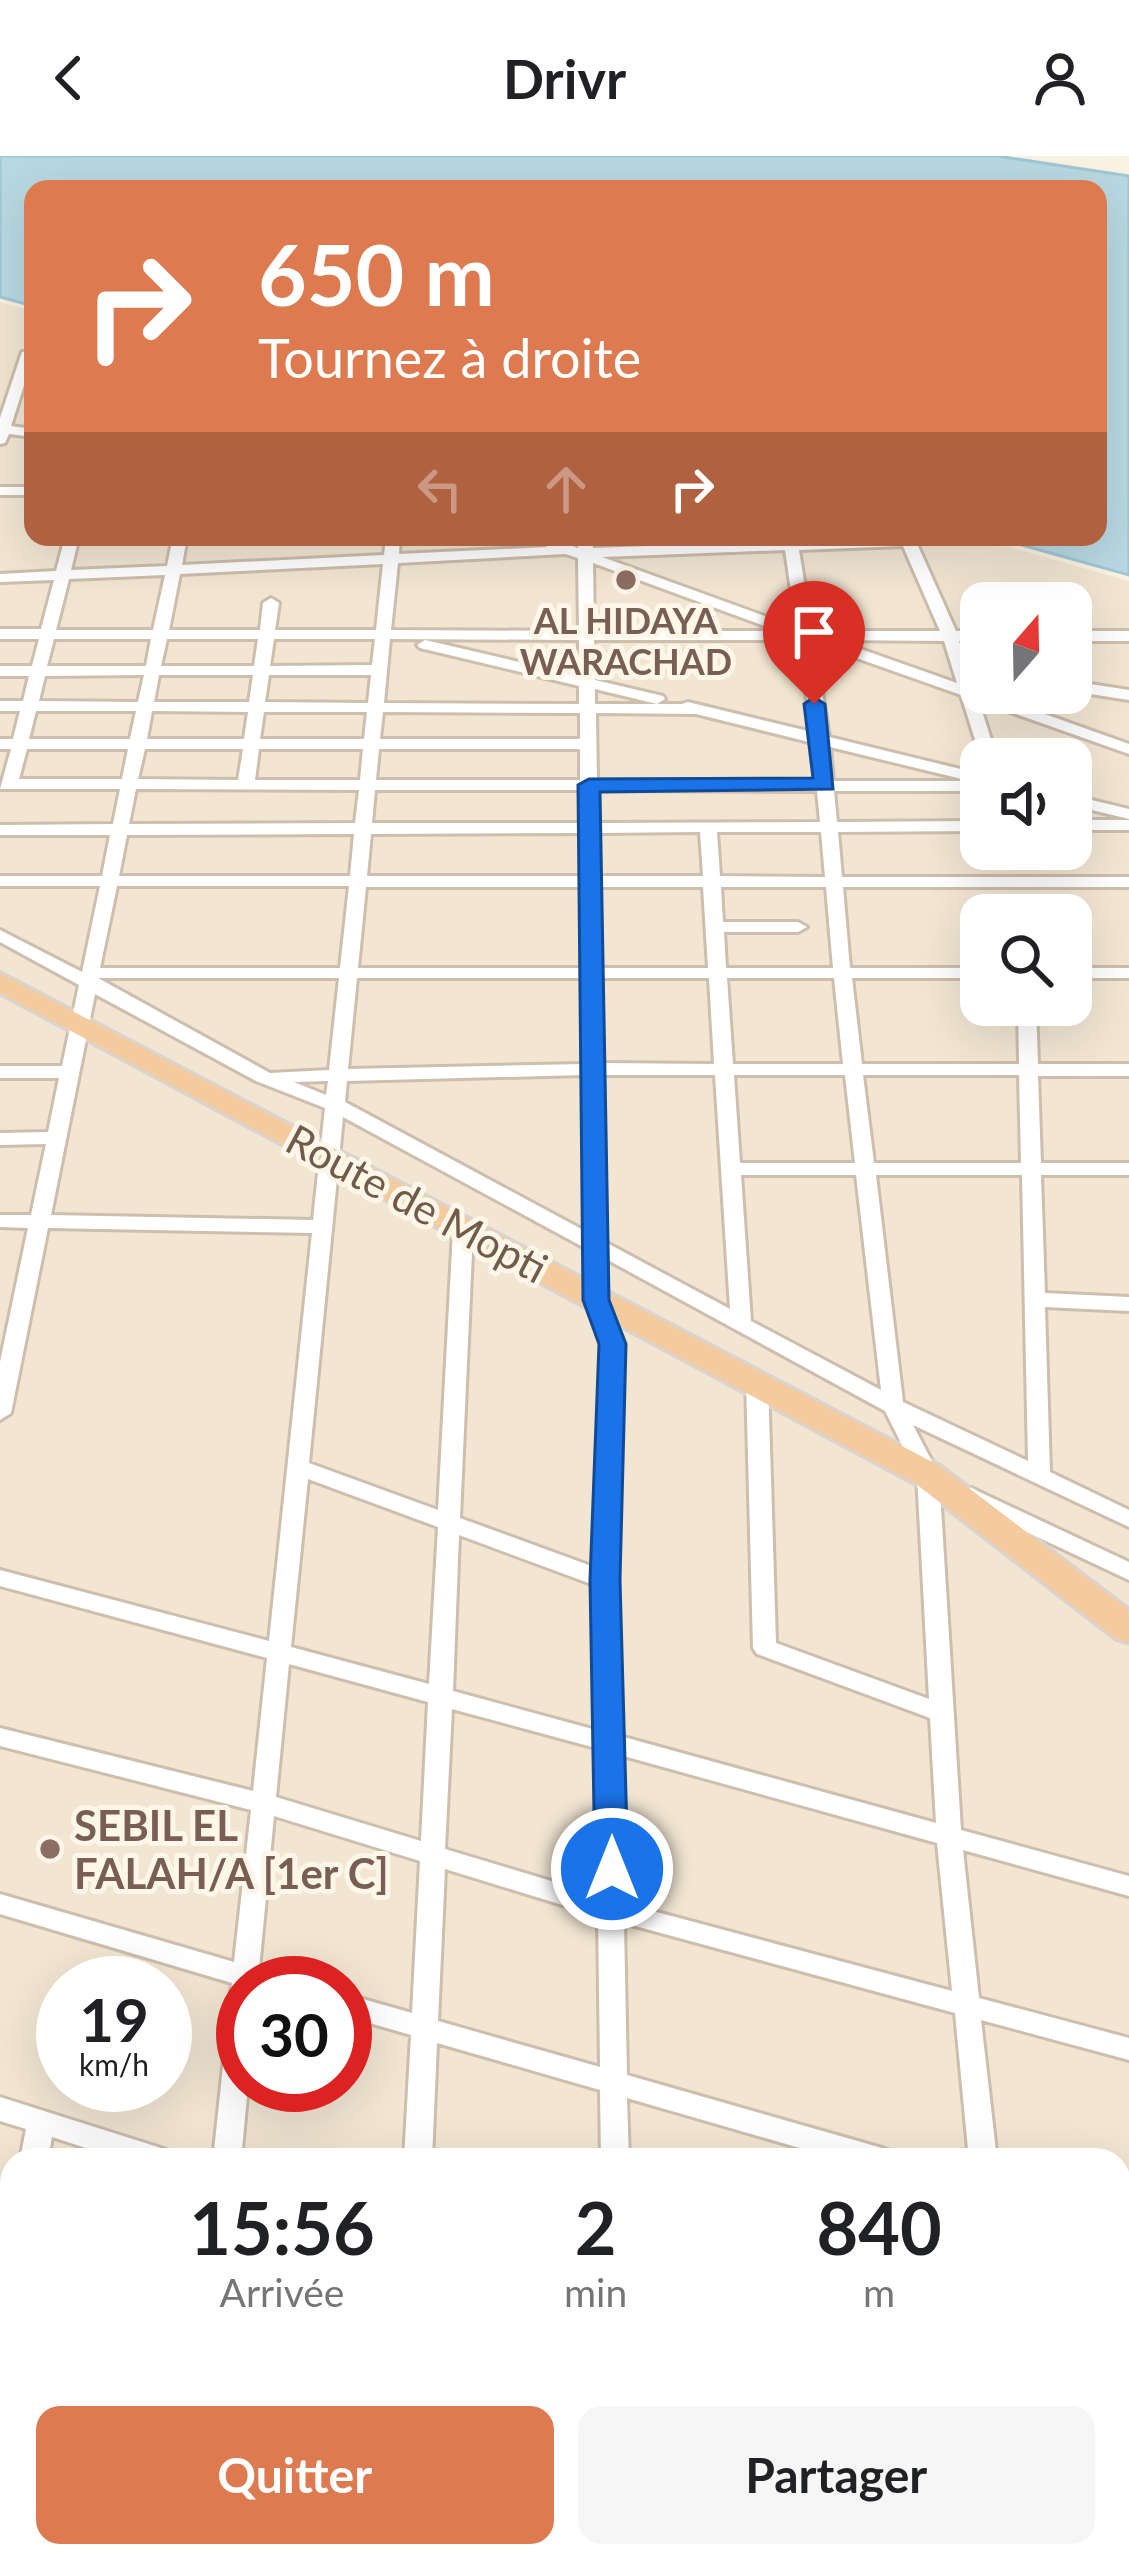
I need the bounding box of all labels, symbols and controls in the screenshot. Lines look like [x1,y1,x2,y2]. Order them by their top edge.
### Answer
icon: back [36,45,102,111]
icon: person [1027,45,1093,111]
text: Drivr [503,46,626,111]
text: 650 m [258,223,495,324]
icon: right [60,228,216,384]
text: Tournez à droite [258,325,641,390]
icon: left [407,456,473,522]
icon: ahead [533,456,599,522]
icon: right [659,456,725,522]
marker: AL HIDAYA WARACHAD [613,567,639,593]
pin [763,581,865,704]
north arrow [960,582,1092,714]
map controls [960,582,1092,1026]
place label: AL HIDAYA WARACHAD [520,598,732,683]
icon: arrive [781,599,847,665]
button: sound [960,738,1092,870]
button: search [960,894,1092,1026]
street label: Route de Mopti [278,1113,556,1293]
place label: SEBIL EL FALAH/A [1er C] [74,1800,389,1898]
position arrow [549,1806,675,1932]
marker: SEBIL EL FALAH/A [1er C] [37,1836,63,1862]
speed limit sign: 30 [216,1956,372,2112]
text: 19 [79,1983,149,2055]
text: km/h [79,2046,149,2082]
text: 15:56 [189,2184,375,2270]
text: 2 [575,2184,617,2270]
text: 840 [816,2184,942,2270]
text: Arrivée [220,2269,344,2315]
text: min [564,2269,627,2315]
text: m [863,2269,895,2315]
button: Quitter [36,2406,554,2544]
button: Partager [578,2406,1095,2544]

